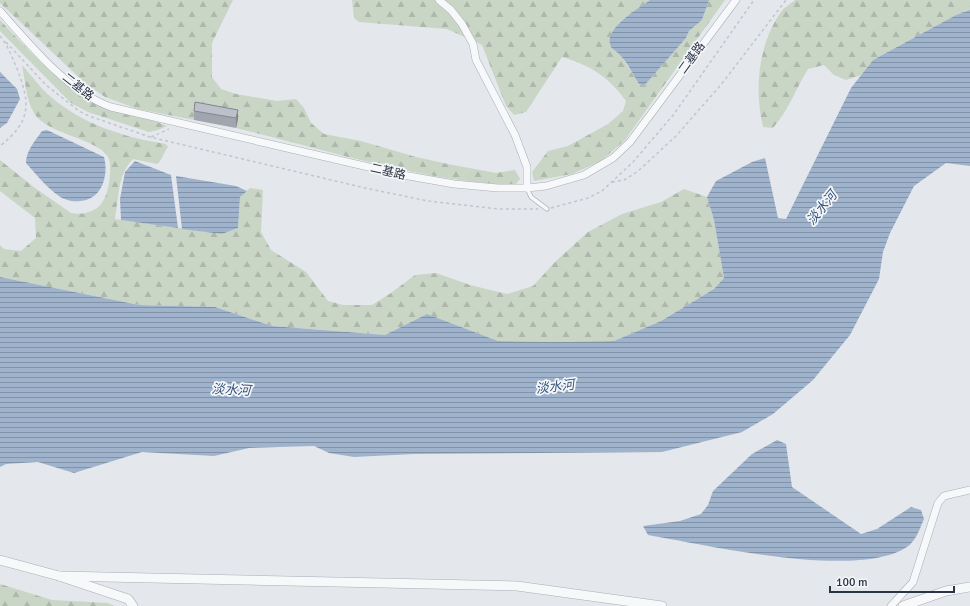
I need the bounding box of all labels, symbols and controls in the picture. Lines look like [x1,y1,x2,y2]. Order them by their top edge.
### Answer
street label: 二基路 [675,39,709,77]
street label: 二基路 [59,70,97,104]
street label: 二基路 [369,161,407,183]
water label: 淡水河 [804,185,842,228]
water label: 淡水河 [535,376,578,397]
water label: 淡水河 [211,381,254,399]
scale bar [830,568,954,594]
text: 100 m [836,575,868,590]

